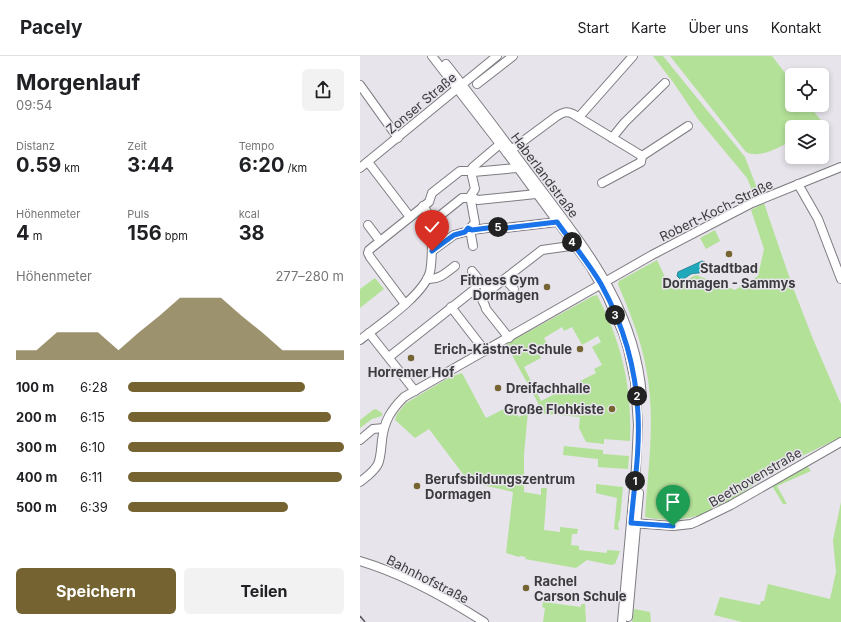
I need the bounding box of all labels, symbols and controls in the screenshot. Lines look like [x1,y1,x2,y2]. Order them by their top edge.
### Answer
text: Pacely [20,16,82,39]
text: Start [577,19,609,36]
text: Karte [631,19,666,36]
text: Über uns [688,19,749,36]
text: Kontakt [771,19,821,36]
map controls [785,68,829,164]
button: locate [785,68,829,112]
text: Morgenlauf [16,69,140,95]
button: share [302,69,344,111]
street label: Zonser Straße [383,69,459,137]
text: 09:54 [16,97,52,113]
button: layers [785,120,829,164]
street label: Haberlandstraße [508,129,582,221]
text: Distanz [16,139,55,153]
text: Zeit [127,139,147,153]
text: Tempo [239,139,274,153]
text: 0.59 [16,153,61,177]
text: 3:44 [127,153,174,177]
text: 6:20 [239,153,284,177]
text: km [61,161,80,175]
text: /km [284,161,307,175]
street label: Robert-Koch-Straße [657,176,775,244]
text: Höhenmeter [16,207,80,221]
text: Puls [127,207,149,221]
text: kcal [239,207,260,221]
pin [415,210,449,251]
icon: check [421,216,443,238]
pin: 5 [488,217,508,237]
text: 5 [494,220,502,234]
text: 4 [16,221,30,245]
text: 156 [127,221,162,245]
text: 38 [239,221,265,245]
text: m [30,229,42,243]
text: bpm [162,229,188,243]
pin: 4 [562,232,582,252]
text: 4 [568,235,576,249]
marker: Stadtbad Dormagen - Sammys [724,249,734,259]
place label: Stadtbad Dormagen - Sammys [662,260,796,291]
text: Höhenmeter [16,268,92,284]
text: 277–280 m [275,268,344,284]
place label: Fitness Gym Dormagen [460,272,539,303]
marker: Fitness Gym Dormagen [542,282,552,292]
pin: 3 [605,305,625,325]
text: 3 [611,308,619,322]
place label: Erich-Kästner-Schule [434,341,572,357]
marker: Erich-Kästner-Schule [575,344,585,354]
marker: Horremer Hof [406,353,416,363]
place label: Horremer Hof [368,364,455,380]
text: 100 m [16,379,54,395]
text: 6:28 [80,379,108,395]
place label: Dreifachhalle [506,380,591,396]
marker: Dreifachhalle [493,383,503,393]
pin: 2 [627,386,647,406]
text: 2 [634,389,640,403]
place label: Große Flohkiste [504,401,604,417]
marker: Große Flohkiste [607,404,617,414]
text: 200 m [16,409,57,425]
text: 6:15 [80,409,105,425]
text: 300 m [16,439,57,455]
text: 6:10 [80,439,105,455]
street label: Beethovenstraße [706,444,804,510]
text: 400 m [16,469,57,485]
text: 6:11 [80,469,102,485]
place label: Berufsbildungszentrum Dormagen [425,471,575,502]
pin: 1 [625,471,645,491]
text: 1 [633,474,637,488]
marker: Berufsbildungszentrum Dormagen [412,481,422,491]
pin [656,485,690,526]
icon: arrive [662,491,684,513]
text: 500 m [16,499,57,515]
text: 6:39 [80,499,108,515]
street label: Bahnhofstraße [384,551,472,607]
button: Speichern [16,568,176,614]
button: Teilen [184,568,344,614]
place label: Rachel Carson Schule [534,573,627,604]
marker: Rachel Carson Schule [521,583,531,593]

